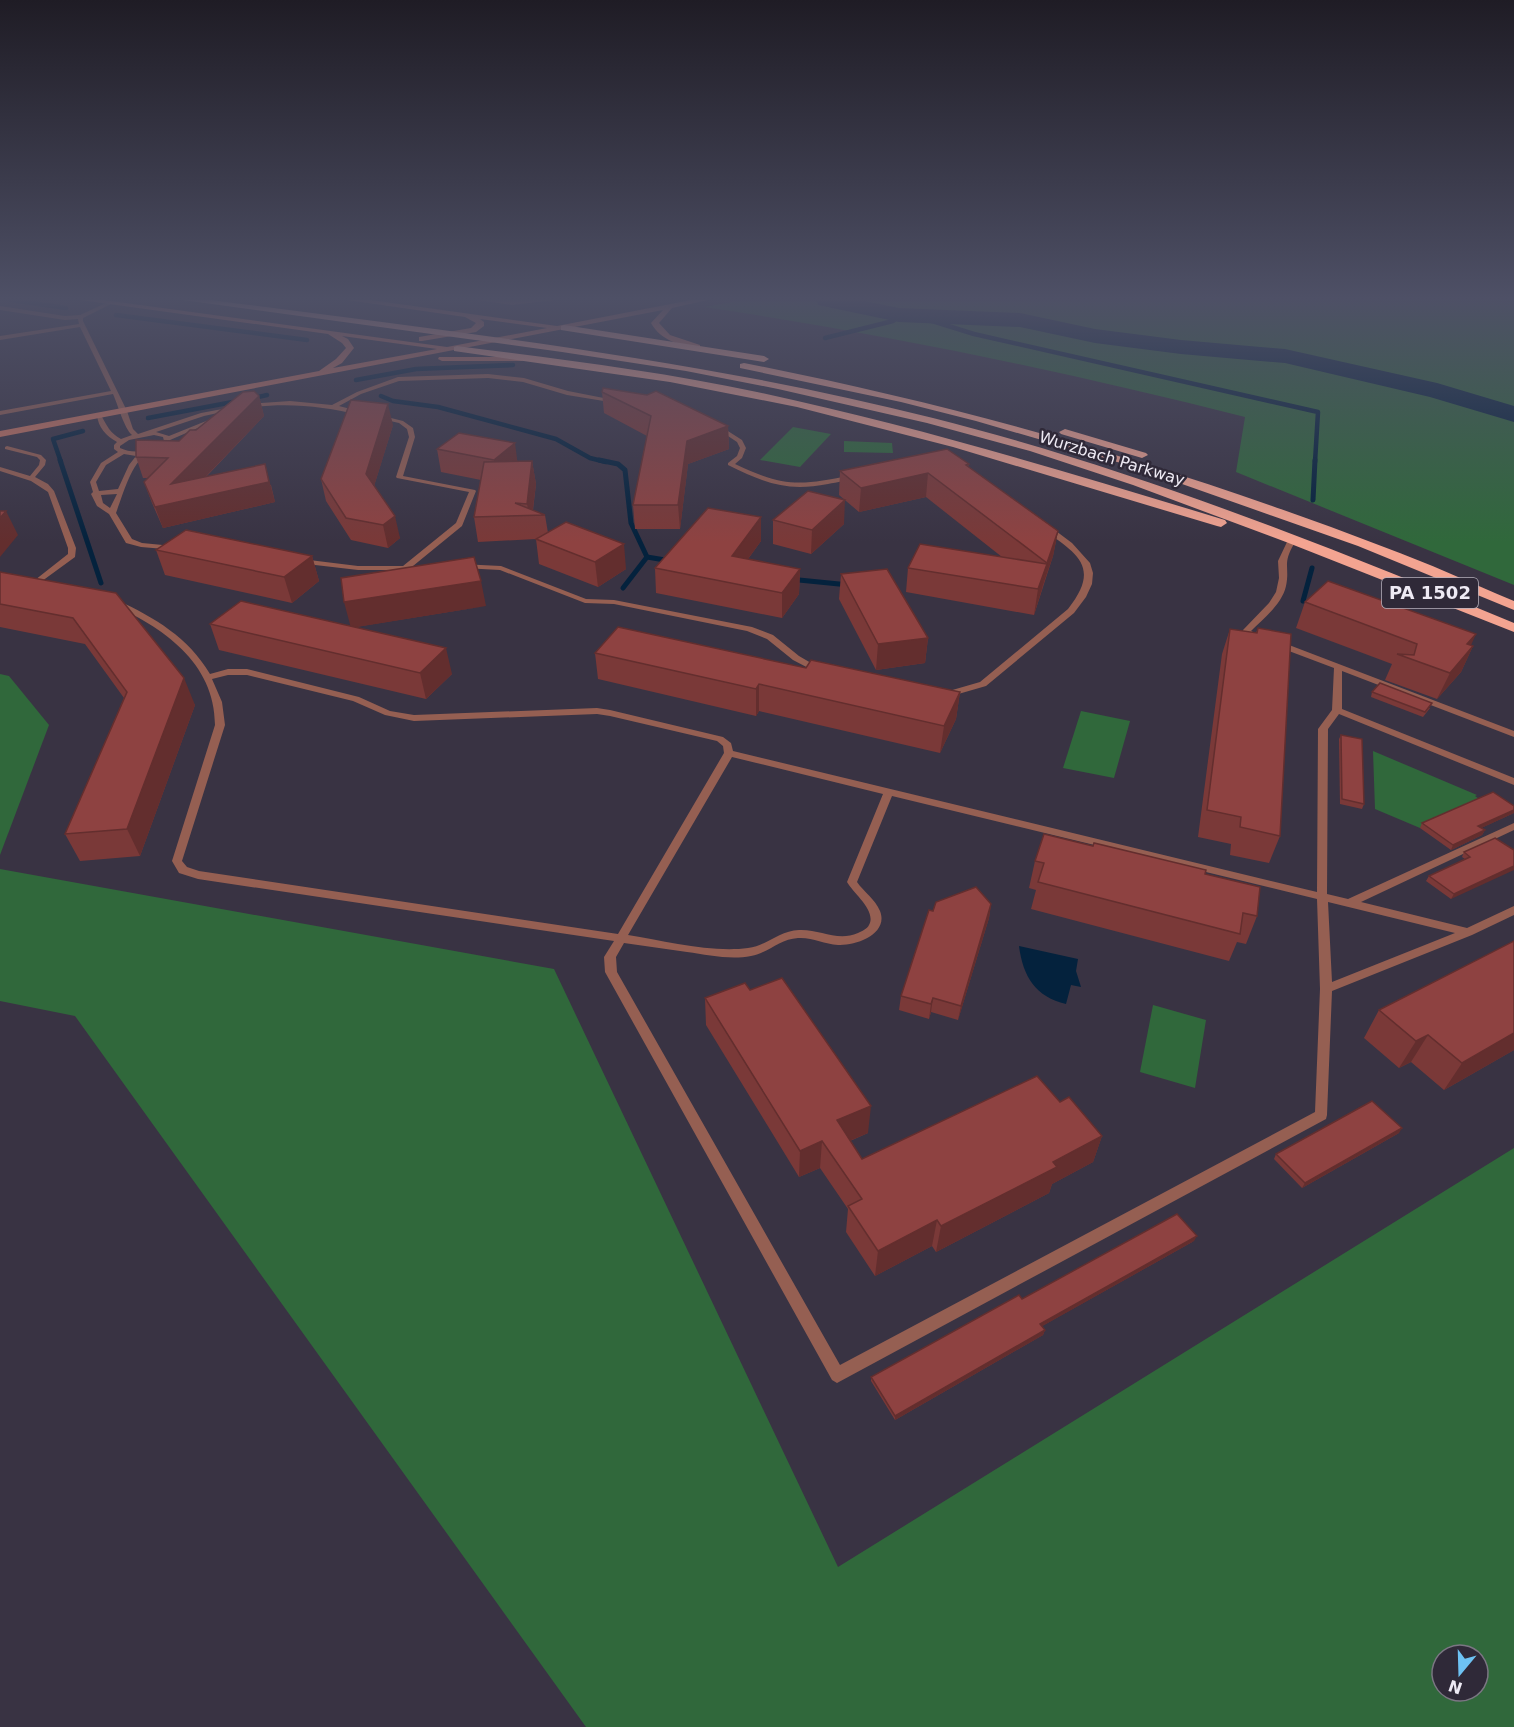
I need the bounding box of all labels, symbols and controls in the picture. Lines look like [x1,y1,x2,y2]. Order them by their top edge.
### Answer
street label: Wurzbach Parkway [1037,427,1187,490]
road number: PA 1502 [1382,578,1478,608]
north arrow [1430,1643,1490,1703]
text: N [1446,1676,1465,1698]

